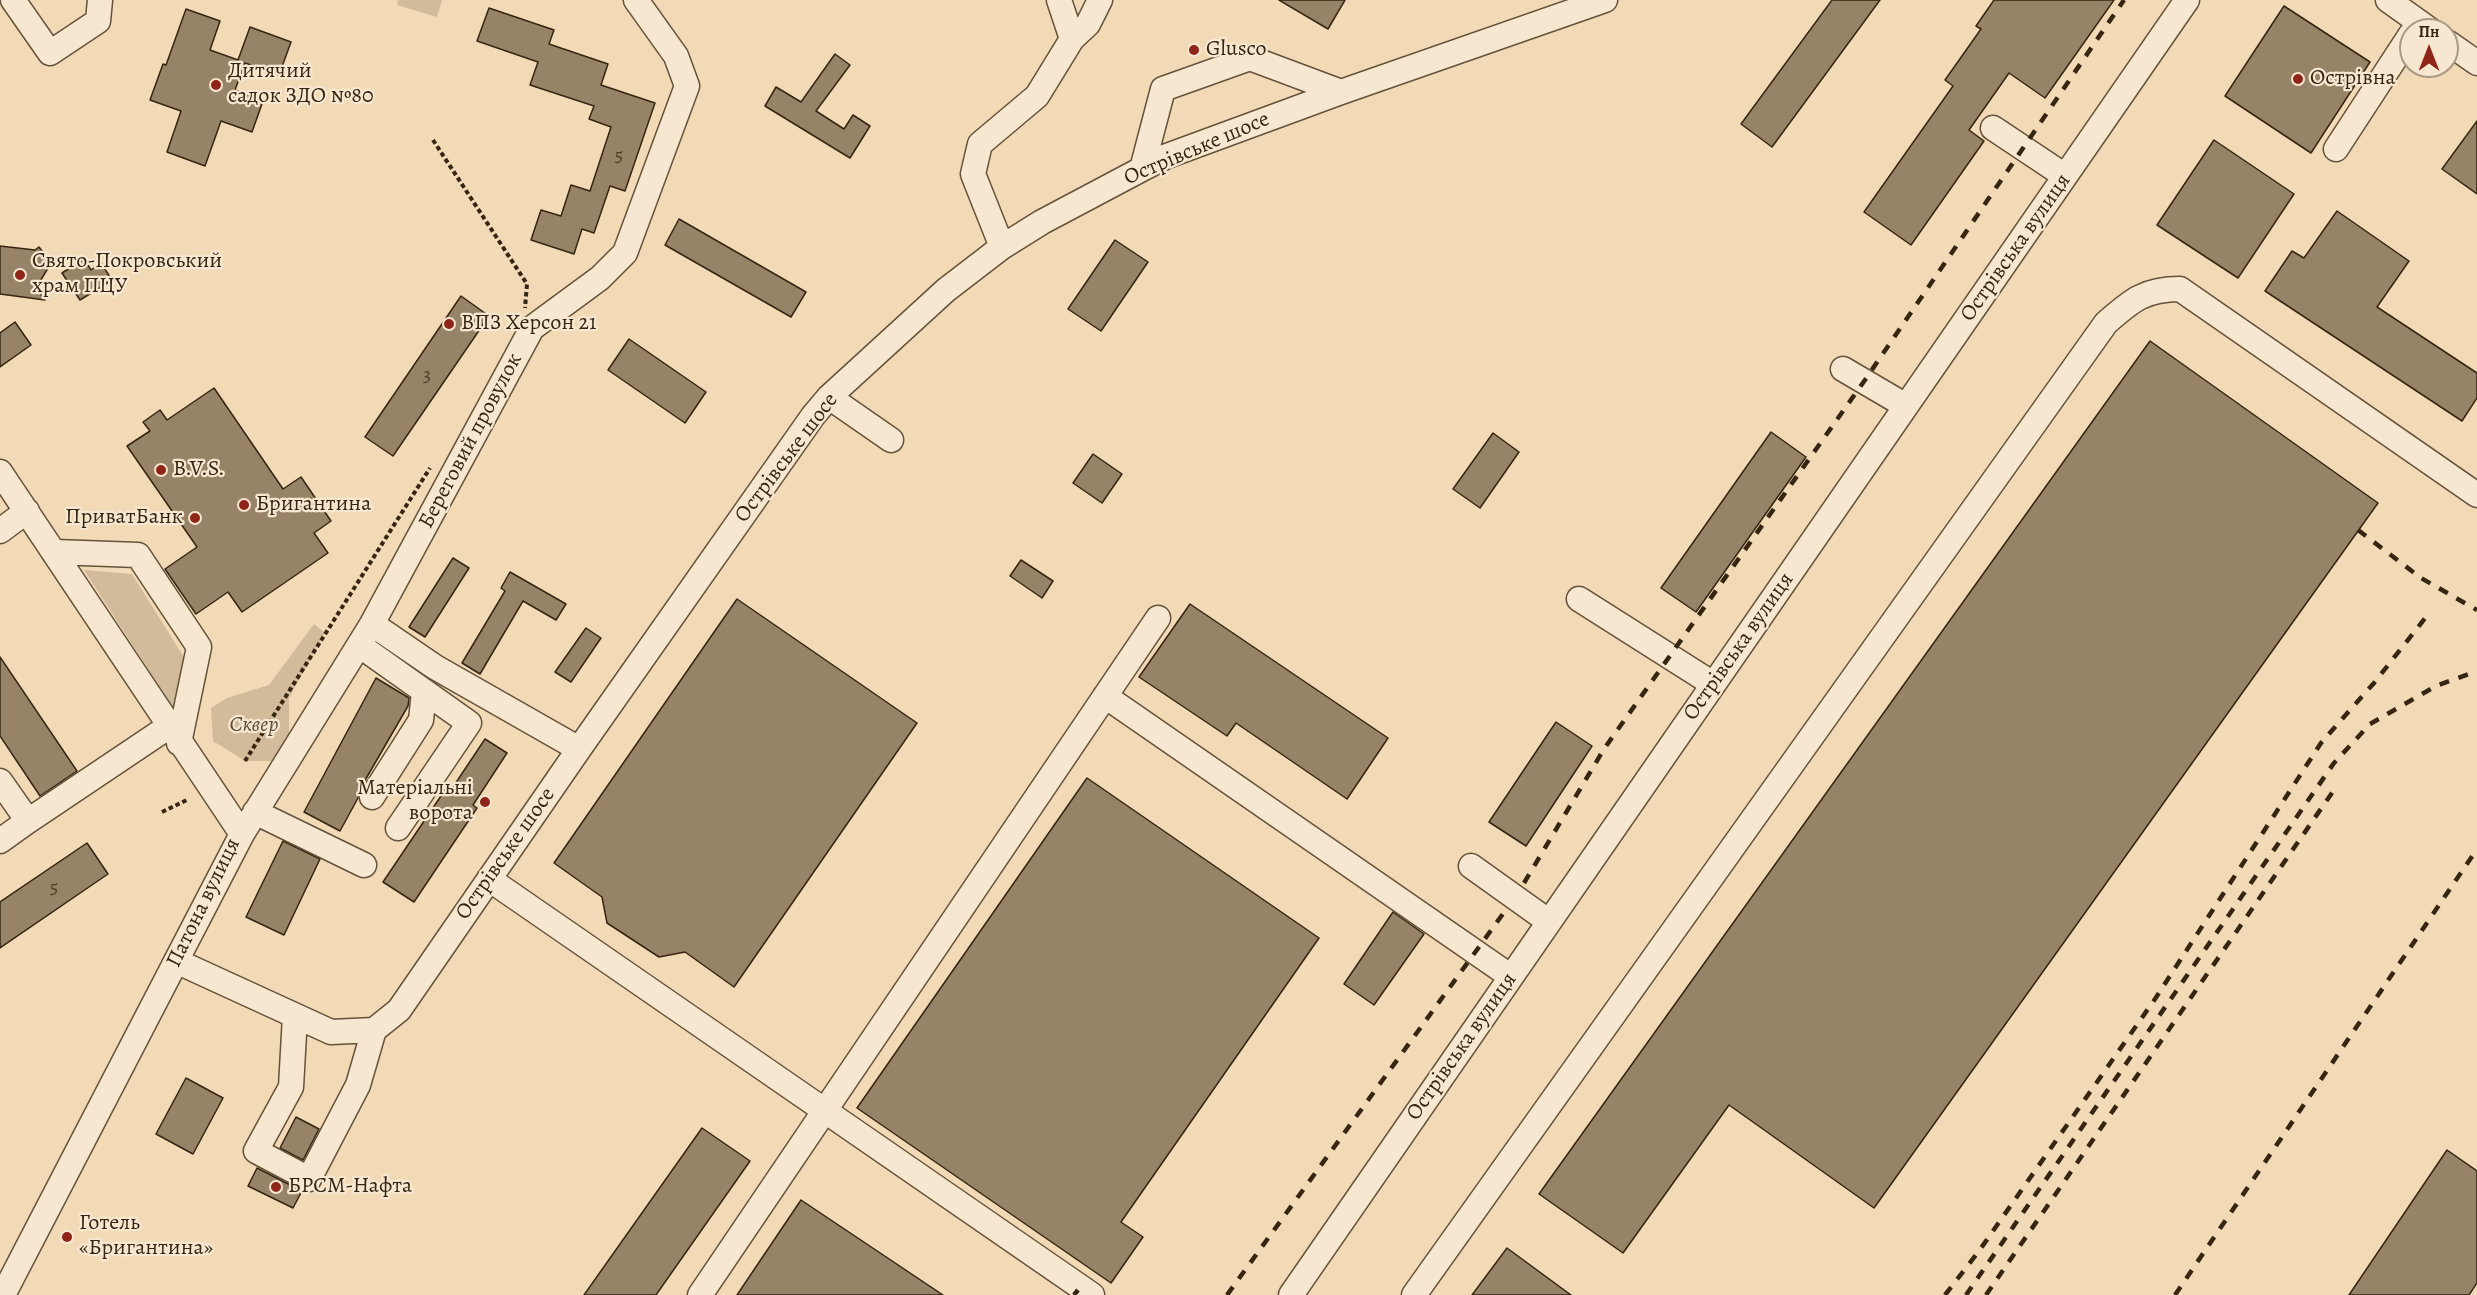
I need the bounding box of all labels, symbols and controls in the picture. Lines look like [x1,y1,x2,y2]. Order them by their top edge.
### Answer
north arrow [2399,18,2459,78]
text: Пн [2419,21,2439,43]
place label: Glusco [1206,37,1267,63]
marker: Glusco [1187,43,1201,57]
place label: Дитячий садок ЗДО №80 [228,59,374,110]
place label: Острівна [2310,66,2396,92]
marker: Острівна [2291,72,2305,86]
marker: Дитячий садок ЗДО №80 [209,78,223,92]
street label: Острівське шосе [1120,106,1274,192]
house number: 5 [615,144,623,168]
street label: Острівська вулиця [1955,169,2077,327]
place label: Свято-Покровський храм ПЦУ [32,249,222,300]
marker: Свято-Покровський храм ПЦУ [13,268,27,282]
place label: ВПЗ Херсон 21 [461,311,597,337]
marker: ВПЗ Херсон 21 [442,317,456,331]
street label: Береговий провулок [414,349,528,533]
house number: 3 [423,364,431,388]
street label: Острівське шосе [730,388,844,528]
place label: B.V.S. [173,457,225,483]
marker: B.V.S. [154,463,168,477]
place label: Бригантина [256,492,371,518]
marker: Бригантина [237,498,251,512]
place label: ПриватБанк [65,505,183,531]
marker: ПриватБанк [188,511,202,525]
street label: Острівська вулиця [1678,568,1800,726]
park label: Сквер [229,713,279,739]
place label: Матеріальні ворота [357,776,473,828]
street label: Острівське шосе [451,783,561,925]
marker: Матеріальні ворота [478,795,492,809]
street label: Патона вулиця [161,834,247,972]
house number: 5 [50,876,58,900]
street label: Острівська вулиця [1401,968,1523,1126]
place label: БРСМ-Нафта [288,1174,412,1200]
marker: БРСМ-Нафта [269,1180,283,1194]
place label: Готель «Бригантина» [79,1211,213,1262]
marker: Готель «Бригантина» [60,1230,74,1244]

